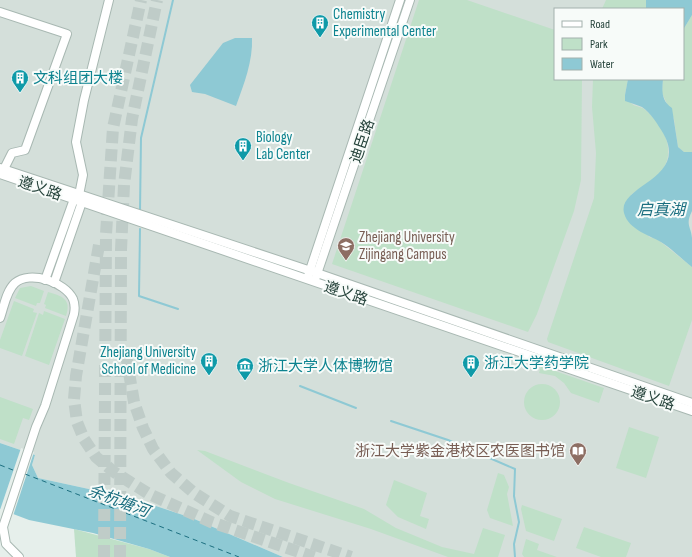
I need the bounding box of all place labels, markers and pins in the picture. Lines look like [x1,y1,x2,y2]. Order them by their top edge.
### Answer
place label: Chemistry Experimental Center [333,5,437,41]
building icon: Chemistry Experimental Center [310,13,330,38]
building icon: 文科组团大楼 [10,68,30,93]
place label: 文科组团大楼 [33,69,123,88]
place label: Biology Lab Center [256,128,311,164]
building icon: Biology Lab Center [233,136,253,161]
place label: Zhejiang University Zijingang Campus [359,228,455,264]
school or university icon: Zhejiang University Zijingang Campus [336,236,356,261]
place label: Zhejiang University School of Medicine [100,343,196,379]
building icon: Zhejiang University School of Medicine [199,351,219,376]
building icon: 浙江大学药学院 [461,353,481,378]
place label: 浙江大学药学院 [484,354,589,373]
museum icon: 浙江大学人体博物馆 [235,356,255,381]
place label: 浙江大学人体博物馆 [258,357,393,376]
library icon: 浙江大学紫金港校区农医图书馆 [568,441,588,466]
place label: 浙江大学紫金港校区农医图书馆 [355,442,565,461]

